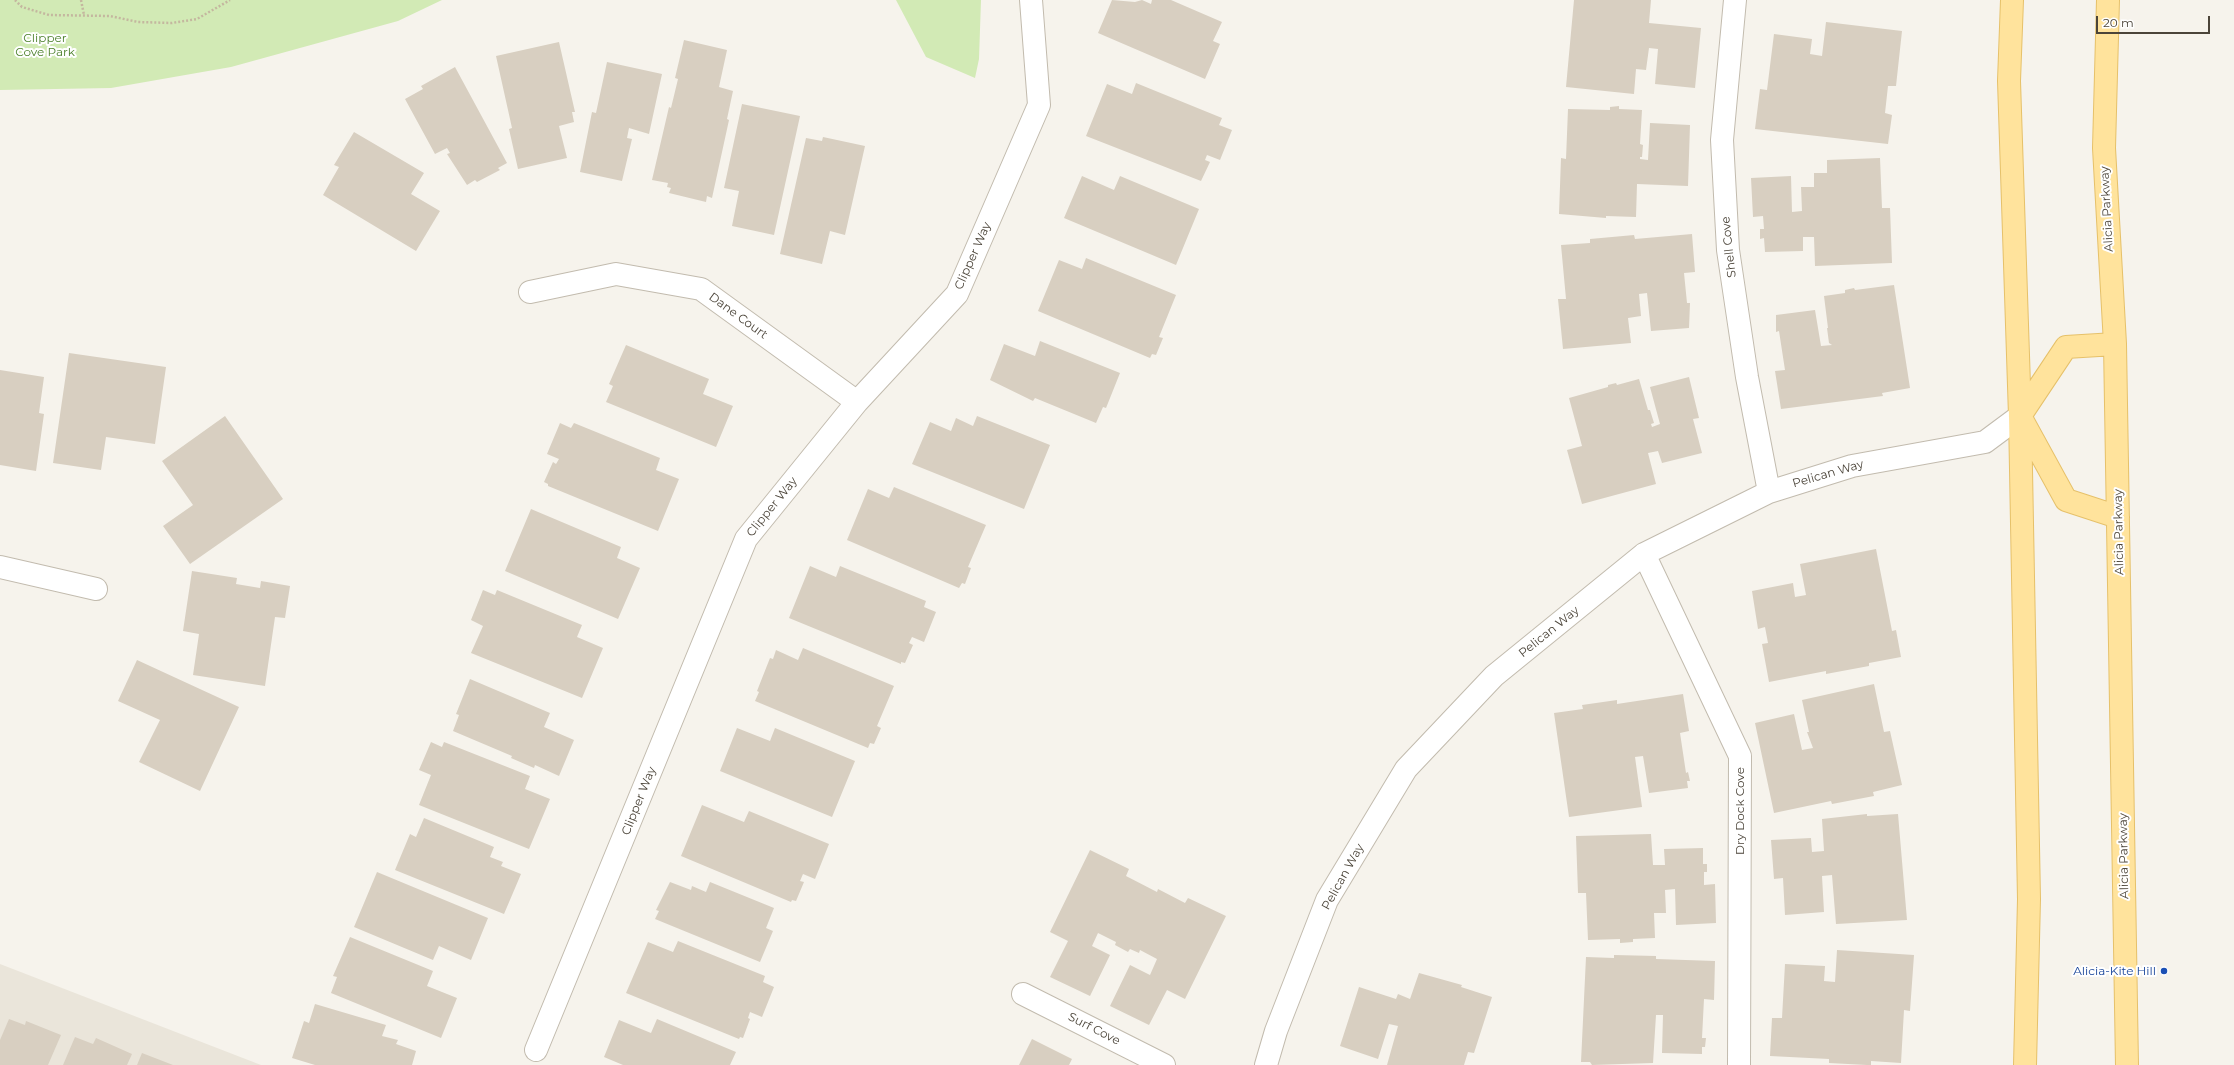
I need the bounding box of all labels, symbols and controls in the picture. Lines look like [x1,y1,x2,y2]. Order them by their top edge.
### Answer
scale bar [2098,8,2212,34]
text: 20 m [2103,15,2134,30]
park label: Clipper Cove Park [15,31,75,59]
street label: Alicia Parkway [2098,166,2116,252]
street label: Shell Cove [1719,216,1739,278]
street label: Clipper Way [952,220,994,292]
street label: Dane Court [706,290,770,342]
street label: Pelican Way [1791,457,1865,491]
street label: Clipper Way [744,474,800,540]
street label: Alicia Parkway [2111,489,2127,575]
street label: Pelican Way [1516,603,1582,661]
street label: Clipper Way [619,765,659,837]
street label: Dry Dock Cove [1733,767,1747,855]
street label: Alicia Parkway [2116,813,2132,899]
street label: Pelican Way [1319,841,1367,913]
place label: Alicia-Kite Hill [2073,964,2156,978]
marker: Alicia-Kite Hill [2159,966,2169,976]
street label: Surf Cove [1066,1010,1122,1048]

